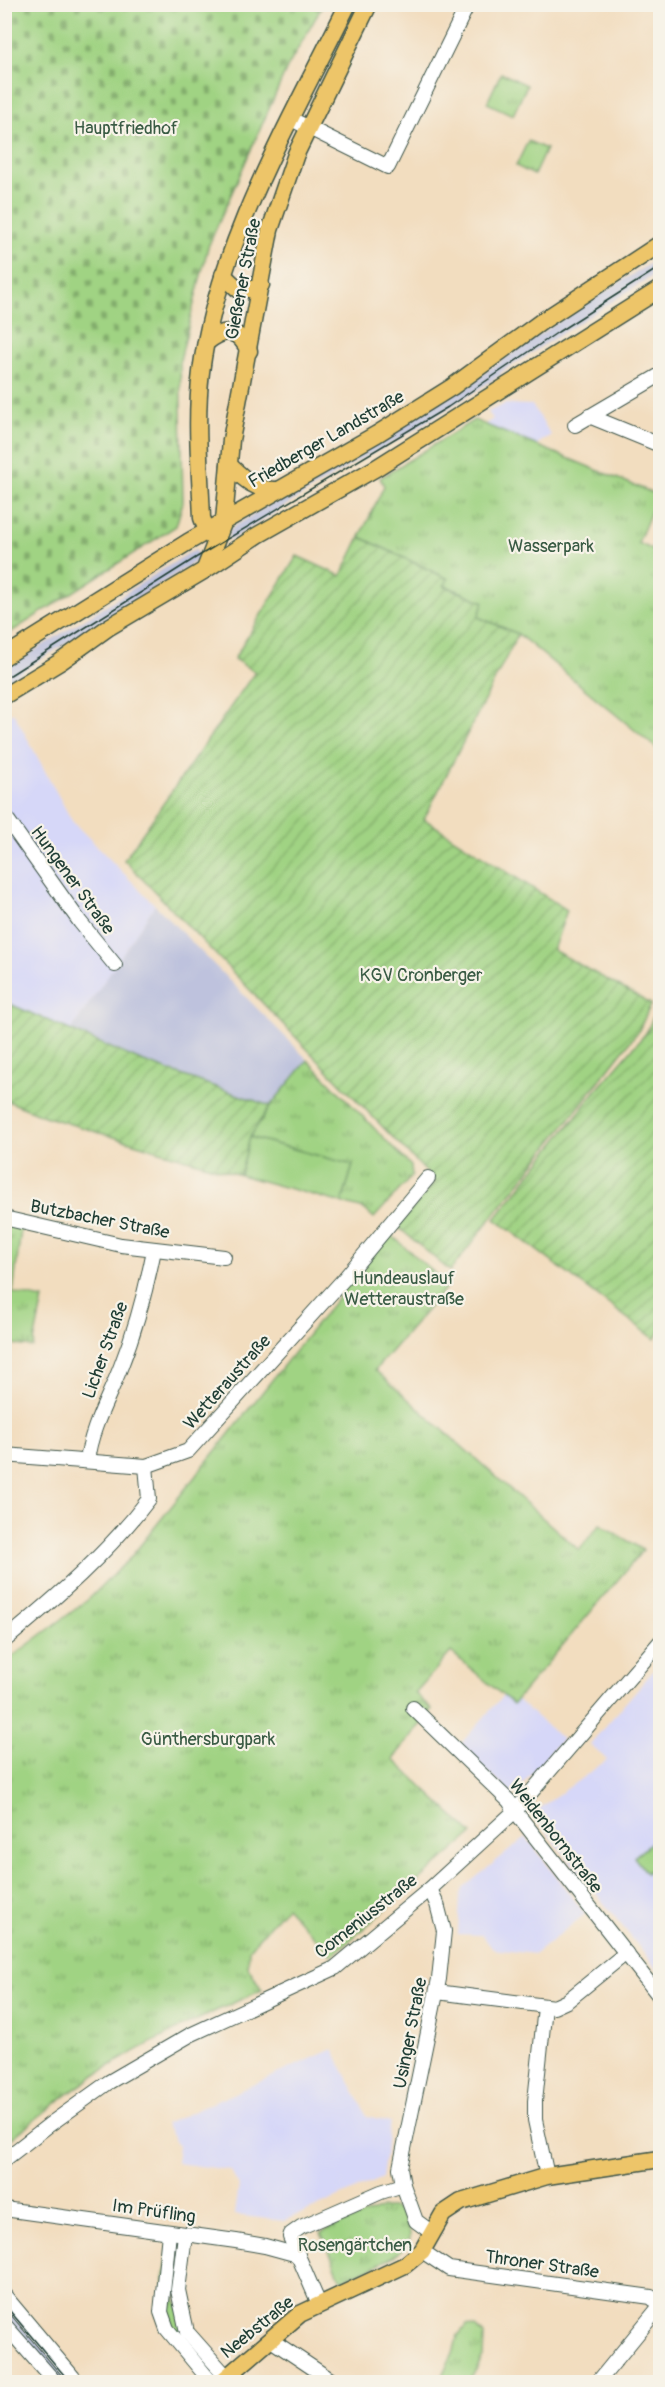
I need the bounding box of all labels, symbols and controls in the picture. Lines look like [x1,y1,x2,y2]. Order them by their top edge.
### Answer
park label: Hauptfriedhof [74,117,179,140]
street label: Gießener Straße [220,216,267,342]
street label: Friedberger Landstraße [244,385,408,493]
park label: Wasserpark [508,535,594,558]
street label: Hungener Straße [25,821,120,939]
park label: KGV Cronberger [360,964,483,987]
street label: Butzbacher Straße [28,1195,171,1244]
park label: Hundeauslauf Wetteraustraße [344,1267,464,1311]
street label: Licher Straße [77,1298,134,1402]
street label: Wetteraustraße [179,1330,276,1435]
park label: Günthersburgpark [141,1728,276,1751]
street label: Weidenbornstraße [504,1775,607,1898]
street label: Comeniusstraße [310,1869,422,1964]
street label: Usinger Straße [388,1975,433,2091]
street label: Im Prüfling [111,2194,197,2229]
park label: Rosengärtchen [298,2234,412,2257]
street label: Throner Straße [484,2245,600,2284]
street label: Neebstraße [216,2291,299,2364]

